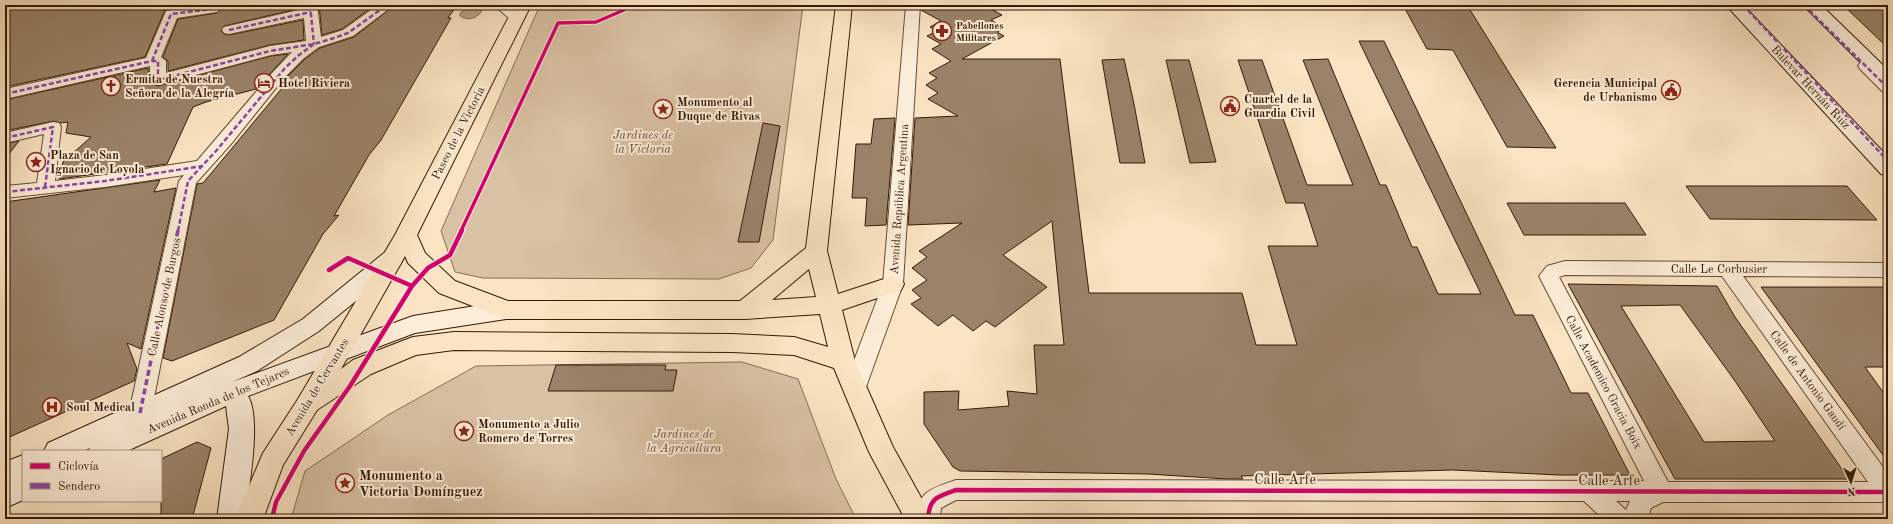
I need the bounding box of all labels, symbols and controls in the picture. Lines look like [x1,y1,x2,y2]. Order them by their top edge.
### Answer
pharmacy icon: Pabellones Militares [931,20,953,42]
place label: Pabellones Militares [956,21,1003,43]
street label: Bulevar Hernán Ruiz [1769,44,1852,132]
hotel icon: Hotel Riviera [253,72,275,94]
place label: Ermita de Nuestra Señora de la Alegría [125,74,234,100]
church icon: Ermita de Nuestra Señora de la Alegría [100,75,122,97]
place label: Hotel Riviera [278,78,350,90]
place label: Gerencia Municipal de Urbanismo [1554,78,1657,104]
public building icon: Gerencia Municipal de Urbanismo [1660,79,1682,101]
street label: Paseo de la Victoria [430,85,488,182]
place label: Cuartel de la Guardia Civil [1244,94,1315,120]
public building icon: Cuartel de la Guardia Civil [1219,95,1241,117]
place label: Monumento al Duque de Rivas [677,97,760,123]
place icon: Monumento al Duque de Rivas [652,98,674,120]
street label: Avenida República Argentina [889,123,911,275]
park label: Jardines de la Victoria [613,130,673,156]
place label: Plaza de San Ignacio de Loyola [50,150,144,176]
place icon: Plaza de San Ignacio de Loyola [25,151,47,173]
street label: Calle Alonso de Burgos [147,237,183,358]
street label: Calle Le Corbusier [1671,264,1767,276]
street label: Calle Academico Gracia Boix [1563,314,1644,451]
street label: Calle de Antonio Gaudí [1767,329,1848,433]
street label: Avenida de Cervantes [284,336,352,439]
street label: Avenida Ronda de los Tejares [146,365,291,436]
hospital icon: Soul Medical [41,396,63,418]
place label: Soul Medical [66,402,135,414]
place label: Monumento a Julio Romero de Torres [478,419,580,445]
place icon: Monumento a Julio Romero de Torres [453,420,475,442]
park label: Jardines de la Agricultura [647,429,722,455]
legend [22,450,162,502]
text: Ciclovía [58,461,99,473]
north arrow [1831,462,1871,502]
place label: Monumento a Victoria Domínguez [359,469,483,499]
place icon: Monumento a Victoria Domínguez [334,472,356,494]
street label: Calle Arfe [1254,473,1316,487]
street label: Calle Arfe [1578,474,1640,488]
text: Sendero [58,481,100,493]
text: N [1846,485,1856,496]

